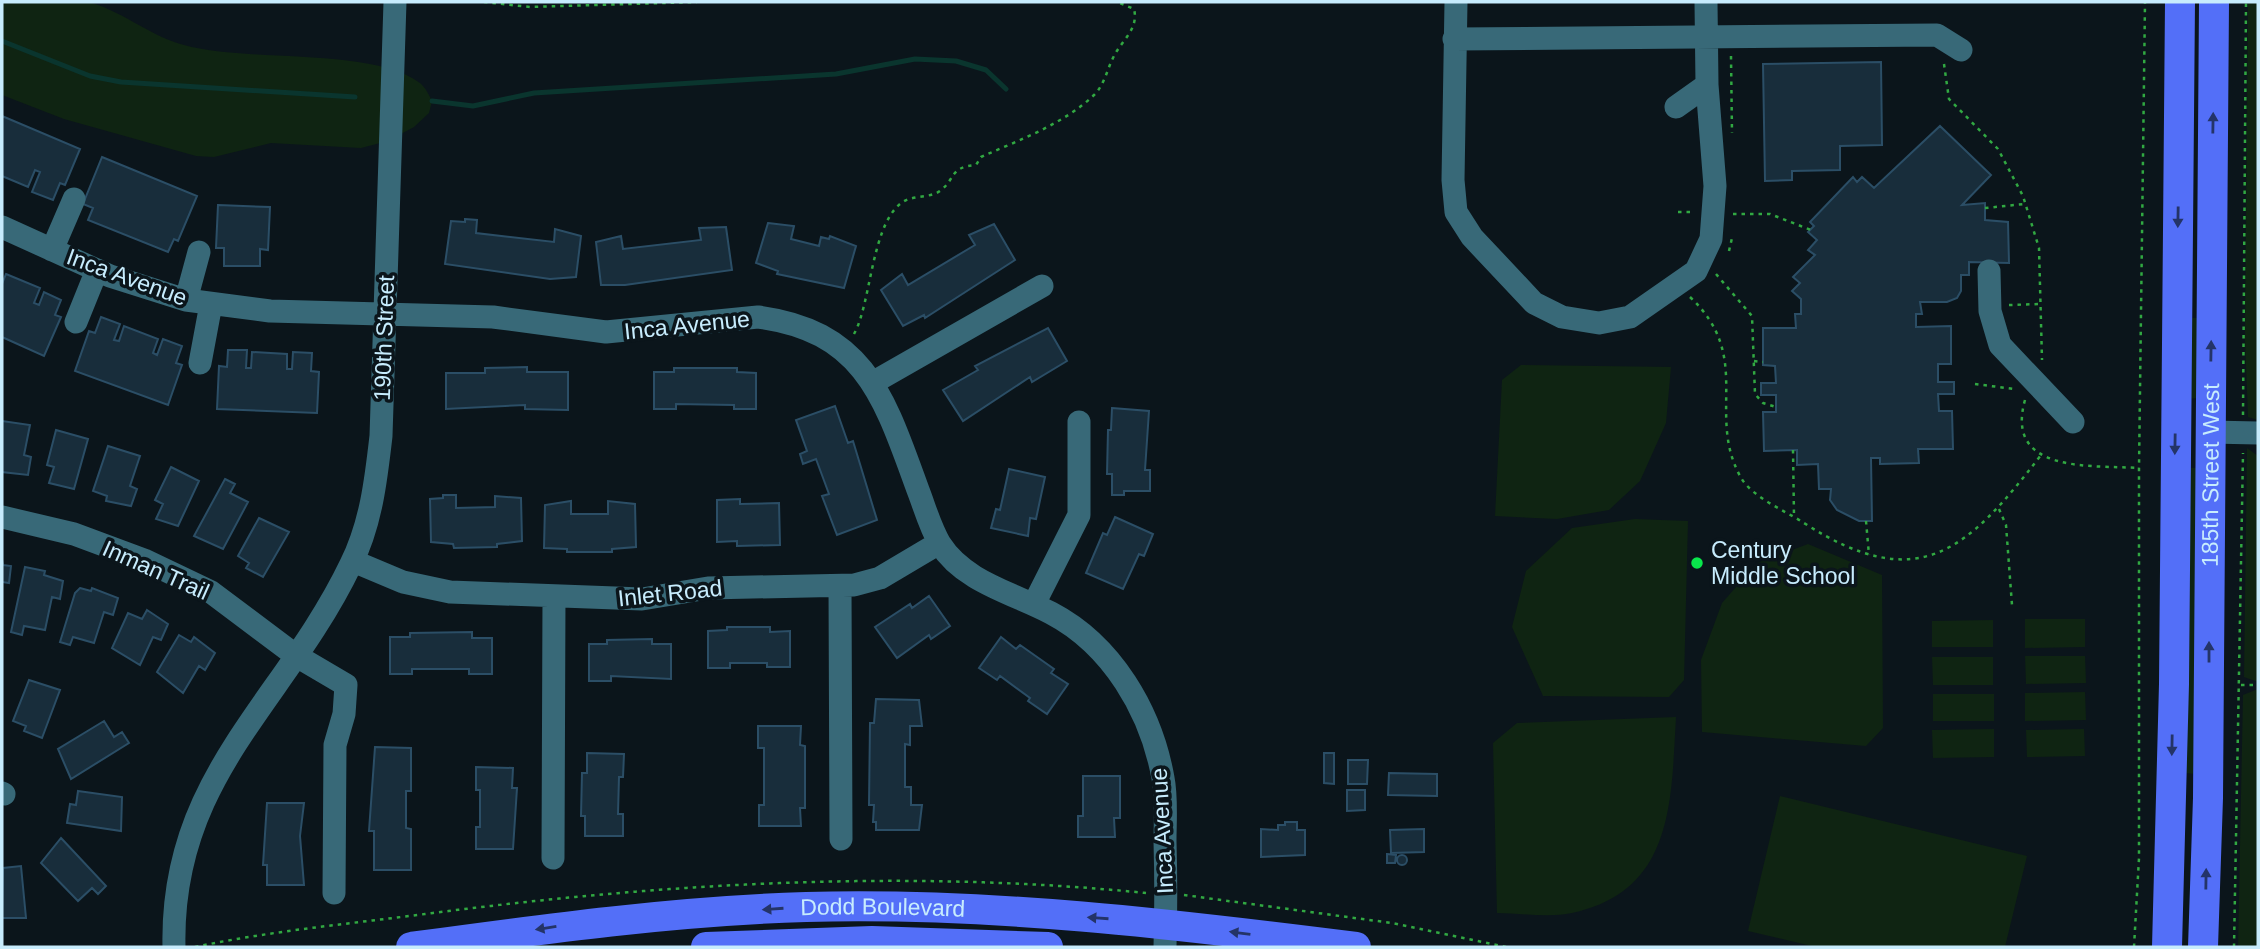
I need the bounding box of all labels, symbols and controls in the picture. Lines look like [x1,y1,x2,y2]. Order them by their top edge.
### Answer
one-way arrow [2207,112,2219,134]
one-way arrow [2172,206,2184,228]
street label: Inca Avenue [63,243,191,311]
street label: 190th Street [369,274,399,401]
street label: Inca Avenue [623,305,751,345]
one-way arrow [2205,339,2217,361]
street label: 185th Street West [2197,383,2224,567]
one-way arrow [2169,434,2181,456]
street label: Inman Trail [99,535,213,605]
place label: Century Middle School [1711,537,1855,589]
marker: Century Middle School [1689,555,1705,571]
street label: Inlet Road [616,575,724,611]
one-way arrow [2203,640,2215,662]
one-way arrow [2167,735,2178,757]
street label: Inca Avenue [1146,767,1178,895]
one-way arrow [2201,868,2212,890]
street label: Dodd Boulevard [800,893,966,922]
one-way arrow [761,904,783,915]
one-way arrow [1087,912,1109,923]
one-way arrow [535,923,557,934]
one-way arrow [1228,927,1250,938]

